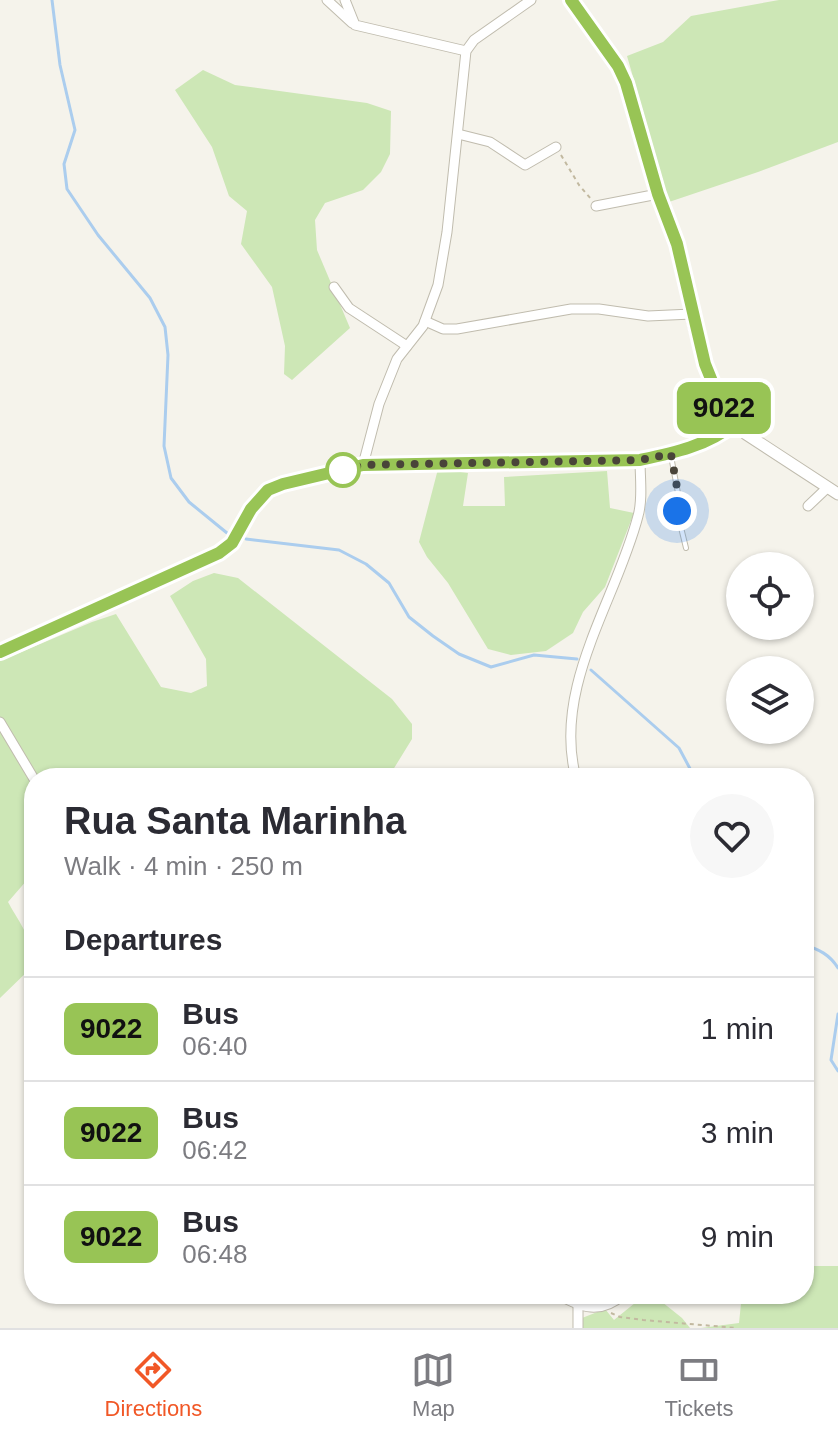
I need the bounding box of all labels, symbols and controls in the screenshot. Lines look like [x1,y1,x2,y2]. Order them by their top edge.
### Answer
line badge: 9022 [668,382,780,434]
text: 9022 [693,392,755,423]
unlabelled marker [326,453,360,487]
your location [657,491,697,531]
map controls [726,552,814,744]
button: locate [726,552,814,640]
button: layers [726,656,814,744]
button: heart [690,794,774,878]
text: Rua Santa Marinha [64,800,406,842]
text: Walk · 4 min · 250 m [64,851,303,881]
text: Departures [64,923,222,956]
text: Bus [182,997,239,1030]
text: 1 min [701,1012,774,1045]
text: 9022 [80,1013,142,1044]
text: 06:40 [182,1031,247,1061]
text: Bus [182,1101,239,1134]
text: 3 min [701,1116,774,1149]
text: 9022 [80,1117,142,1148]
text: 06:42 [182,1135,247,1165]
text: Bus [182,1205,239,1238]
text: 9 min [701,1220,774,1253]
text: 9022 [80,1221,142,1252]
text: 06:48 [182,1239,247,1269]
tab: Directions [105,1348,202,1422]
tab: Map [411,1348,455,1422]
tab: Tickets [665,1348,733,1422]

